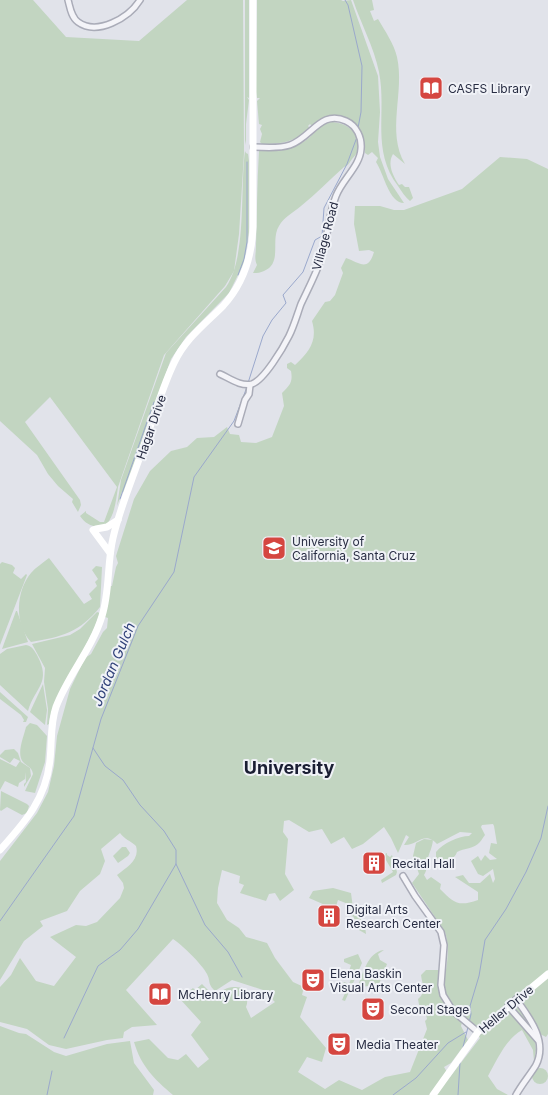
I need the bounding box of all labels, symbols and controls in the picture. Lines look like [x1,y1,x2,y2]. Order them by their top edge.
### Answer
library icon: CASFS Library [418,75,444,101]
place label: CASFS Library [448,81,531,96]
street label: Village Road [309,200,341,272]
street label: Hagar Drive [133,393,169,461]
place label: University of California, Santa Cruz [292,534,416,563]
school or university icon: University of California, Santa Cruz [261,535,287,561]
water label: Jordan Gulch [88,620,138,708]
district label: University [244,757,334,778]
building icon: Recital Hall [361,850,387,876]
place label: Recital Hall [392,856,455,871]
place label: Digital Arts Research Center [346,902,441,931]
building icon: Digital Arts Research Center [316,903,342,929]
place label: Elena Baskin Visual Arts Center [330,966,433,995]
theatre icon: Elena Baskin Visual Arts Center [300,967,326,993]
library icon: McHenry Library [147,981,173,1007]
street label: Heller Drive [476,982,536,1036]
place label: McHenry Library [178,987,274,1002]
theatre icon: Second Stage [360,996,386,1022]
place label: Second Stage [390,1002,469,1017]
theatre icon: Media Theater [326,1031,352,1057]
place label: Media Theater [356,1037,439,1052]

